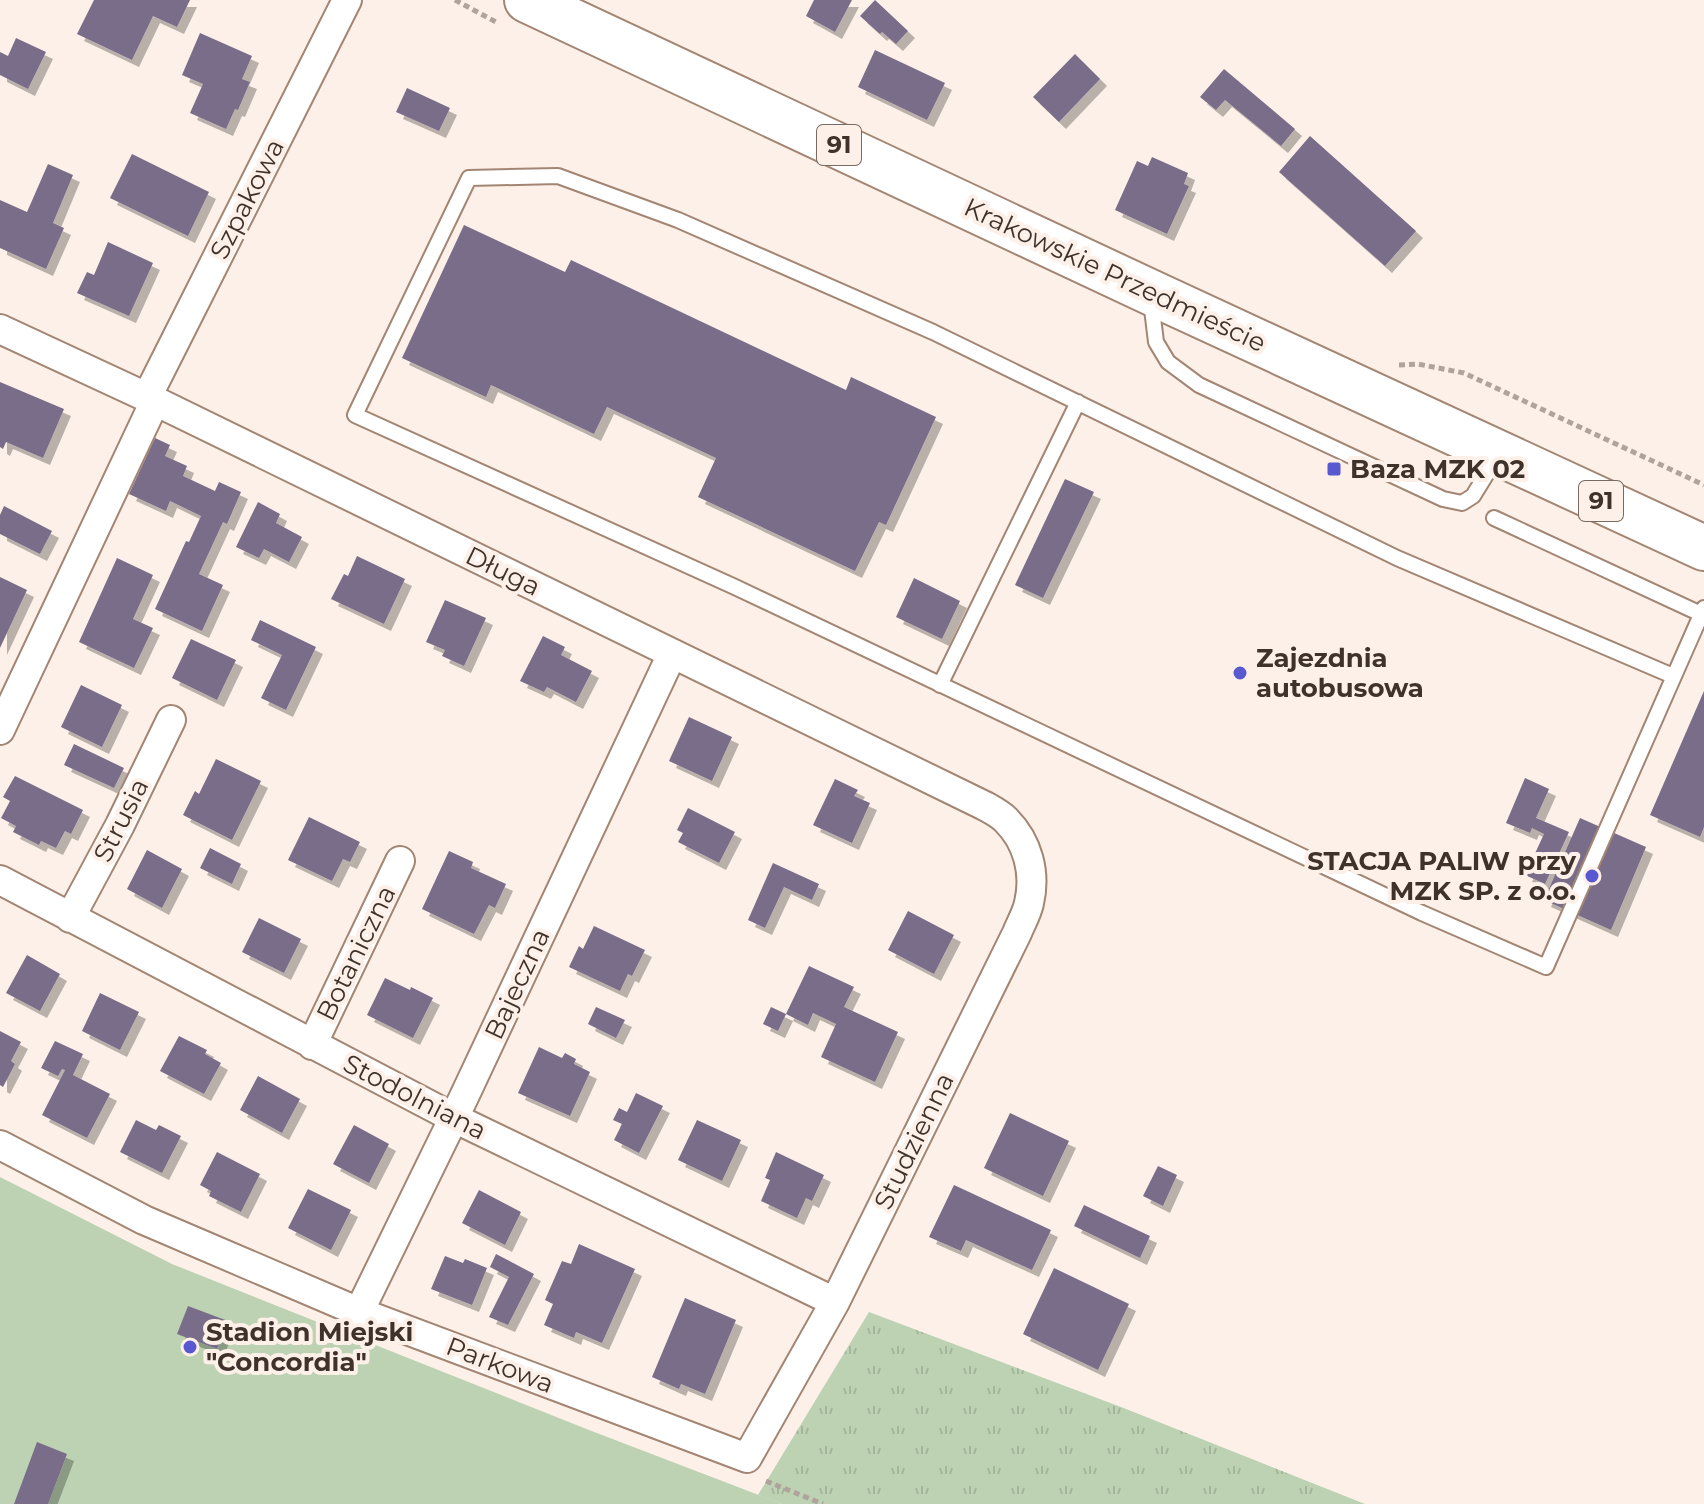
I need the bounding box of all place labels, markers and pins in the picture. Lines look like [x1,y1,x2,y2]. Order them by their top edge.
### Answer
place label: Baza MZK 02 [1350,453,1525,485]
marker: Baza MZK 02 [1325,460,1343,478]
place label: Zajezdnia autobusowa [1256,642,1424,704]
marker: Zajezdnia autobusowa [1231,664,1249,682]
place label: STACJA PALIW przy MZK SP. z o.o. [1307,845,1576,907]
marker: STACJA PALIW przy MZK SP. z o.o. [1583,867,1601,885]
place label: Stadion Miejski "Concordia" [206,1316,413,1378]
marker: Stadion Miejski "Concordia" [181,1338,199,1356]

